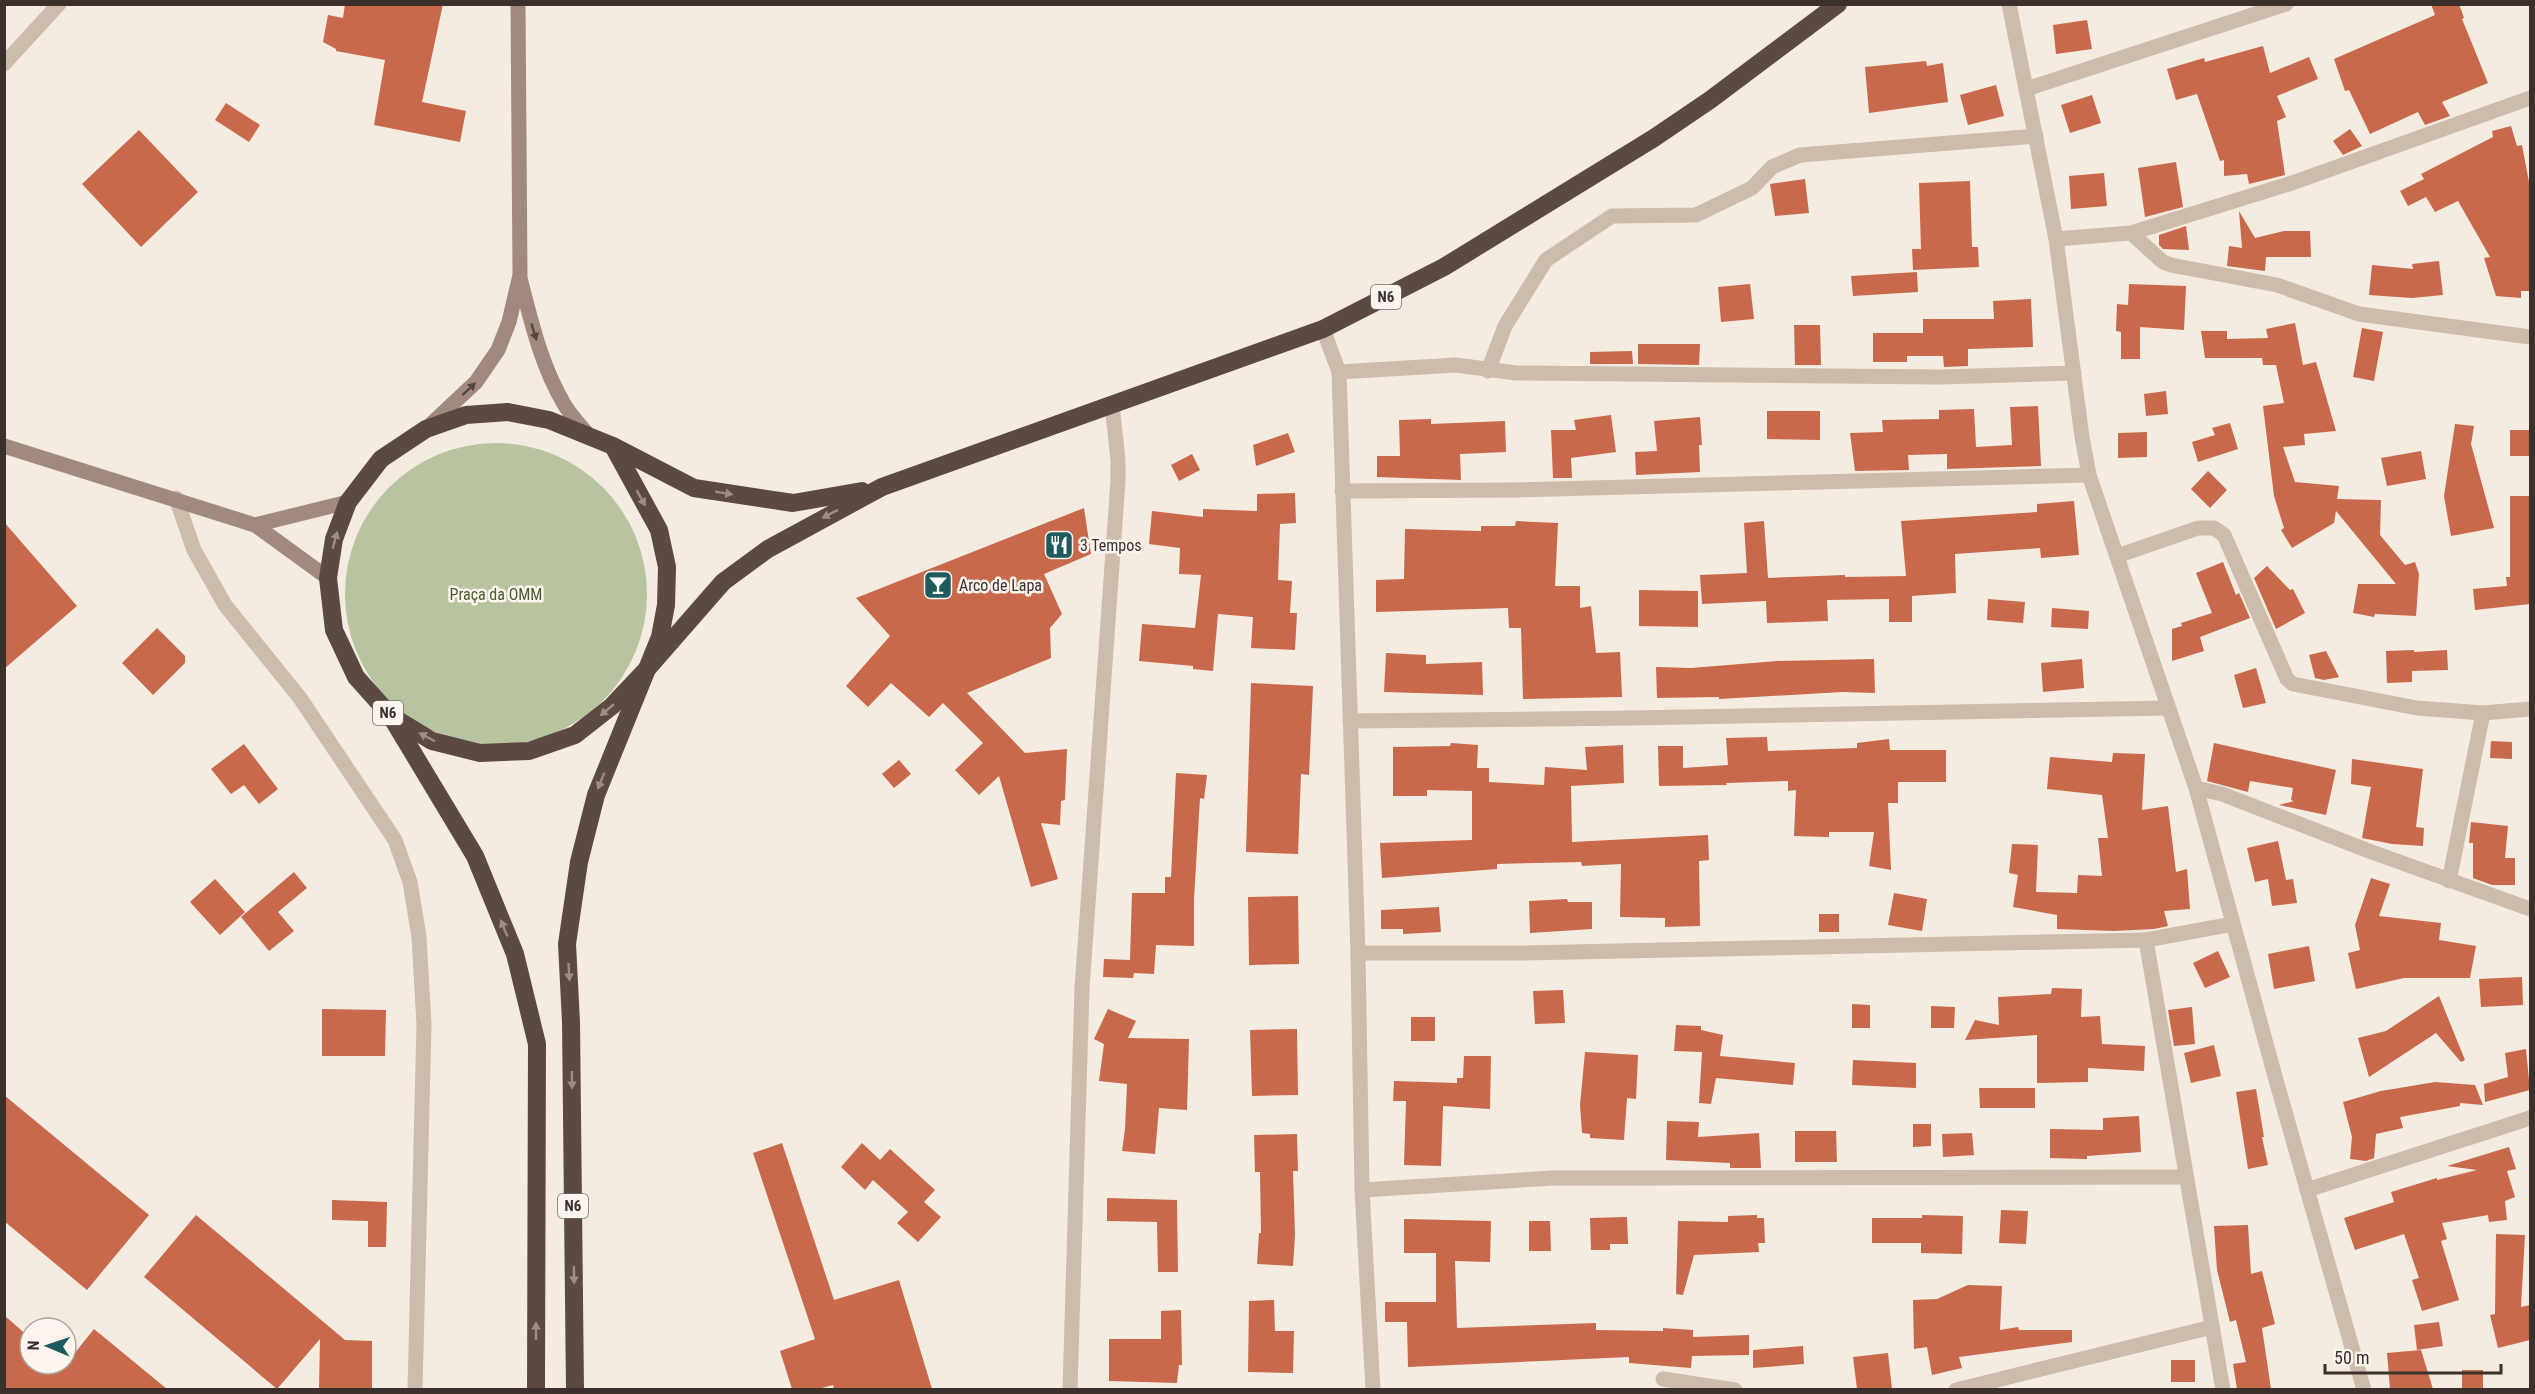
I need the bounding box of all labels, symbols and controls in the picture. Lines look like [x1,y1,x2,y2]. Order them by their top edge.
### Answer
road number: N6 [1371,285,1401,309]
one-way arrow [530,323,539,341]
one-way arrow [461,382,476,396]
one-way arrow [715,488,734,497]
one-way arrow [636,489,646,506]
one-way arrow [821,509,838,519]
restaurant icon: 3 Tempos [1043,529,1075,561]
one-way arrow [330,531,340,549]
place label: 3 Tempos [1080,536,1142,555]
bar icon: Arco de Lapa [922,569,954,601]
place label: Arco de Lapa [959,576,1042,595]
park label: Praça da OMM [450,585,542,604]
road number: N6 [373,701,403,725]
one-way arrow [599,703,615,716]
one-way arrow [418,732,435,742]
one-way arrow [596,773,606,791]
one-way arrow [499,918,509,936]
one-way arrow [564,963,573,982]
one-way arrow [567,1071,577,1090]
road number: N6 [558,1194,588,1218]
one-way arrow [569,1266,579,1285]
north arrow [18,1316,78,1376]
one-way arrow [531,1322,541,1341]
scale bar [2325,1337,2500,1375]
text: N [24,1340,43,1351]
text: 50 m [2334,1347,2369,1368]

